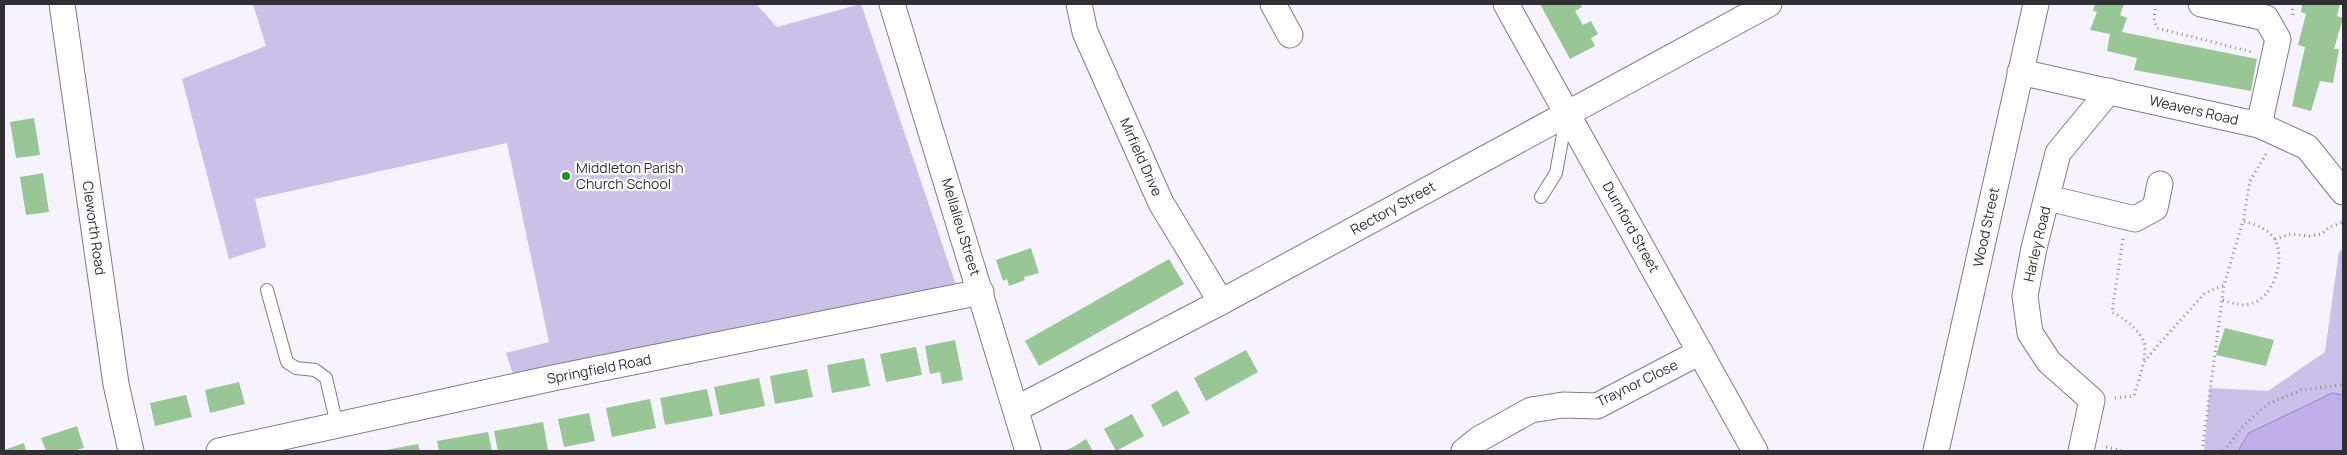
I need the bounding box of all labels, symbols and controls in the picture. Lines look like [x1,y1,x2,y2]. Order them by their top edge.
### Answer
street label: Weavers Road [2148,90,2241,129]
street label: Mirfield Drive [1116,115,1167,199]
place label: Middleton Parish Church School [576,158,684,193]
marker: Middleton Parish Church School [560,170,572,182]
street label: Mellalieu Street [938,176,985,278]
street label: Rectory Street [1347,176,1439,239]
street label: Durnford Street [1599,178,1664,276]
street label: Cleworth Road [78,180,111,276]
street label: Wood Street [1968,185,2003,269]
street label: Harley Road [2019,204,2054,284]
street label: Springfield Road [545,349,653,388]
street label: Traynor Close [1593,355,1681,411]

